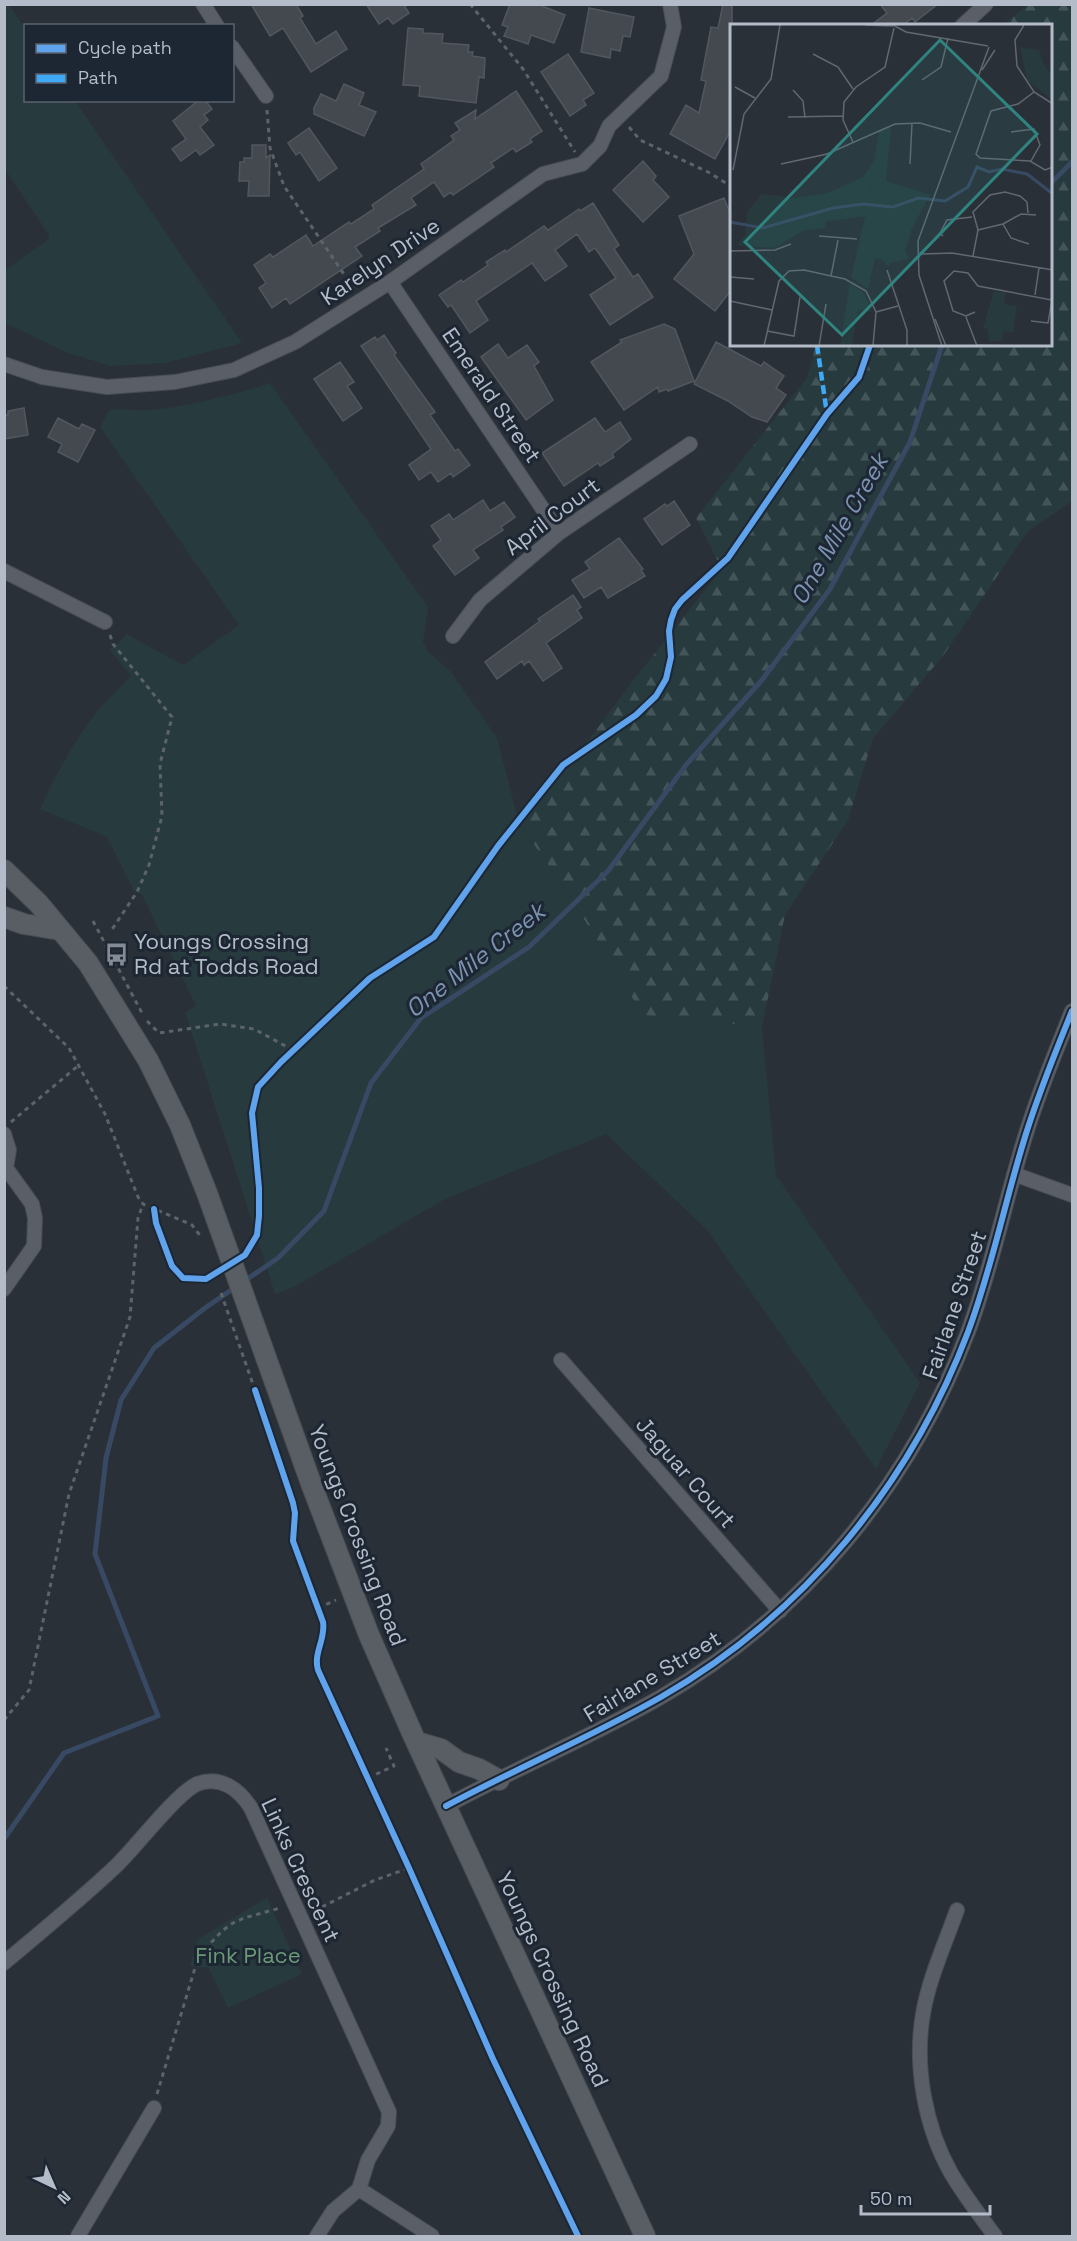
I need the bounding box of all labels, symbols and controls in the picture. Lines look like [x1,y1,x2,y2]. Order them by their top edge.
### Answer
legend [24,24,234,102]
inset map [730,24,1053,346]
text: Cycle path [78,36,172,59]
text: Path [78,66,118,89]
street label: Karelyn Drive [315,211,445,311]
street label: Emerald Street [436,322,548,468]
water label: One Mile Creek [783,445,896,610]
street label: April Court [499,471,605,561]
water label: One Mile Creek [399,894,554,1024]
place label: Youngs Crossing Rd at Todds Road [134,927,319,980]
bus stop icon: Youngs Crossing Rd at Todds Road [103,941,129,967]
street label: Fairlane Street [915,1227,993,1383]
street label: Jaguar Court [630,1410,742,1534]
street label: Youngs Crossing Road [303,1420,413,1650]
street label: Fairlane Street [578,1624,726,1728]
street label: Links Crescent [255,1793,347,1947]
street label: Youngs Crossing Road [491,1867,615,2091]
park label: Fink Place [195,1941,301,1969]
north arrow [24,2157,84,2217]
scale bar [861,2178,990,2216]
text: N [53,2186,75,2209]
text: 50 m [870,2187,912,2210]

